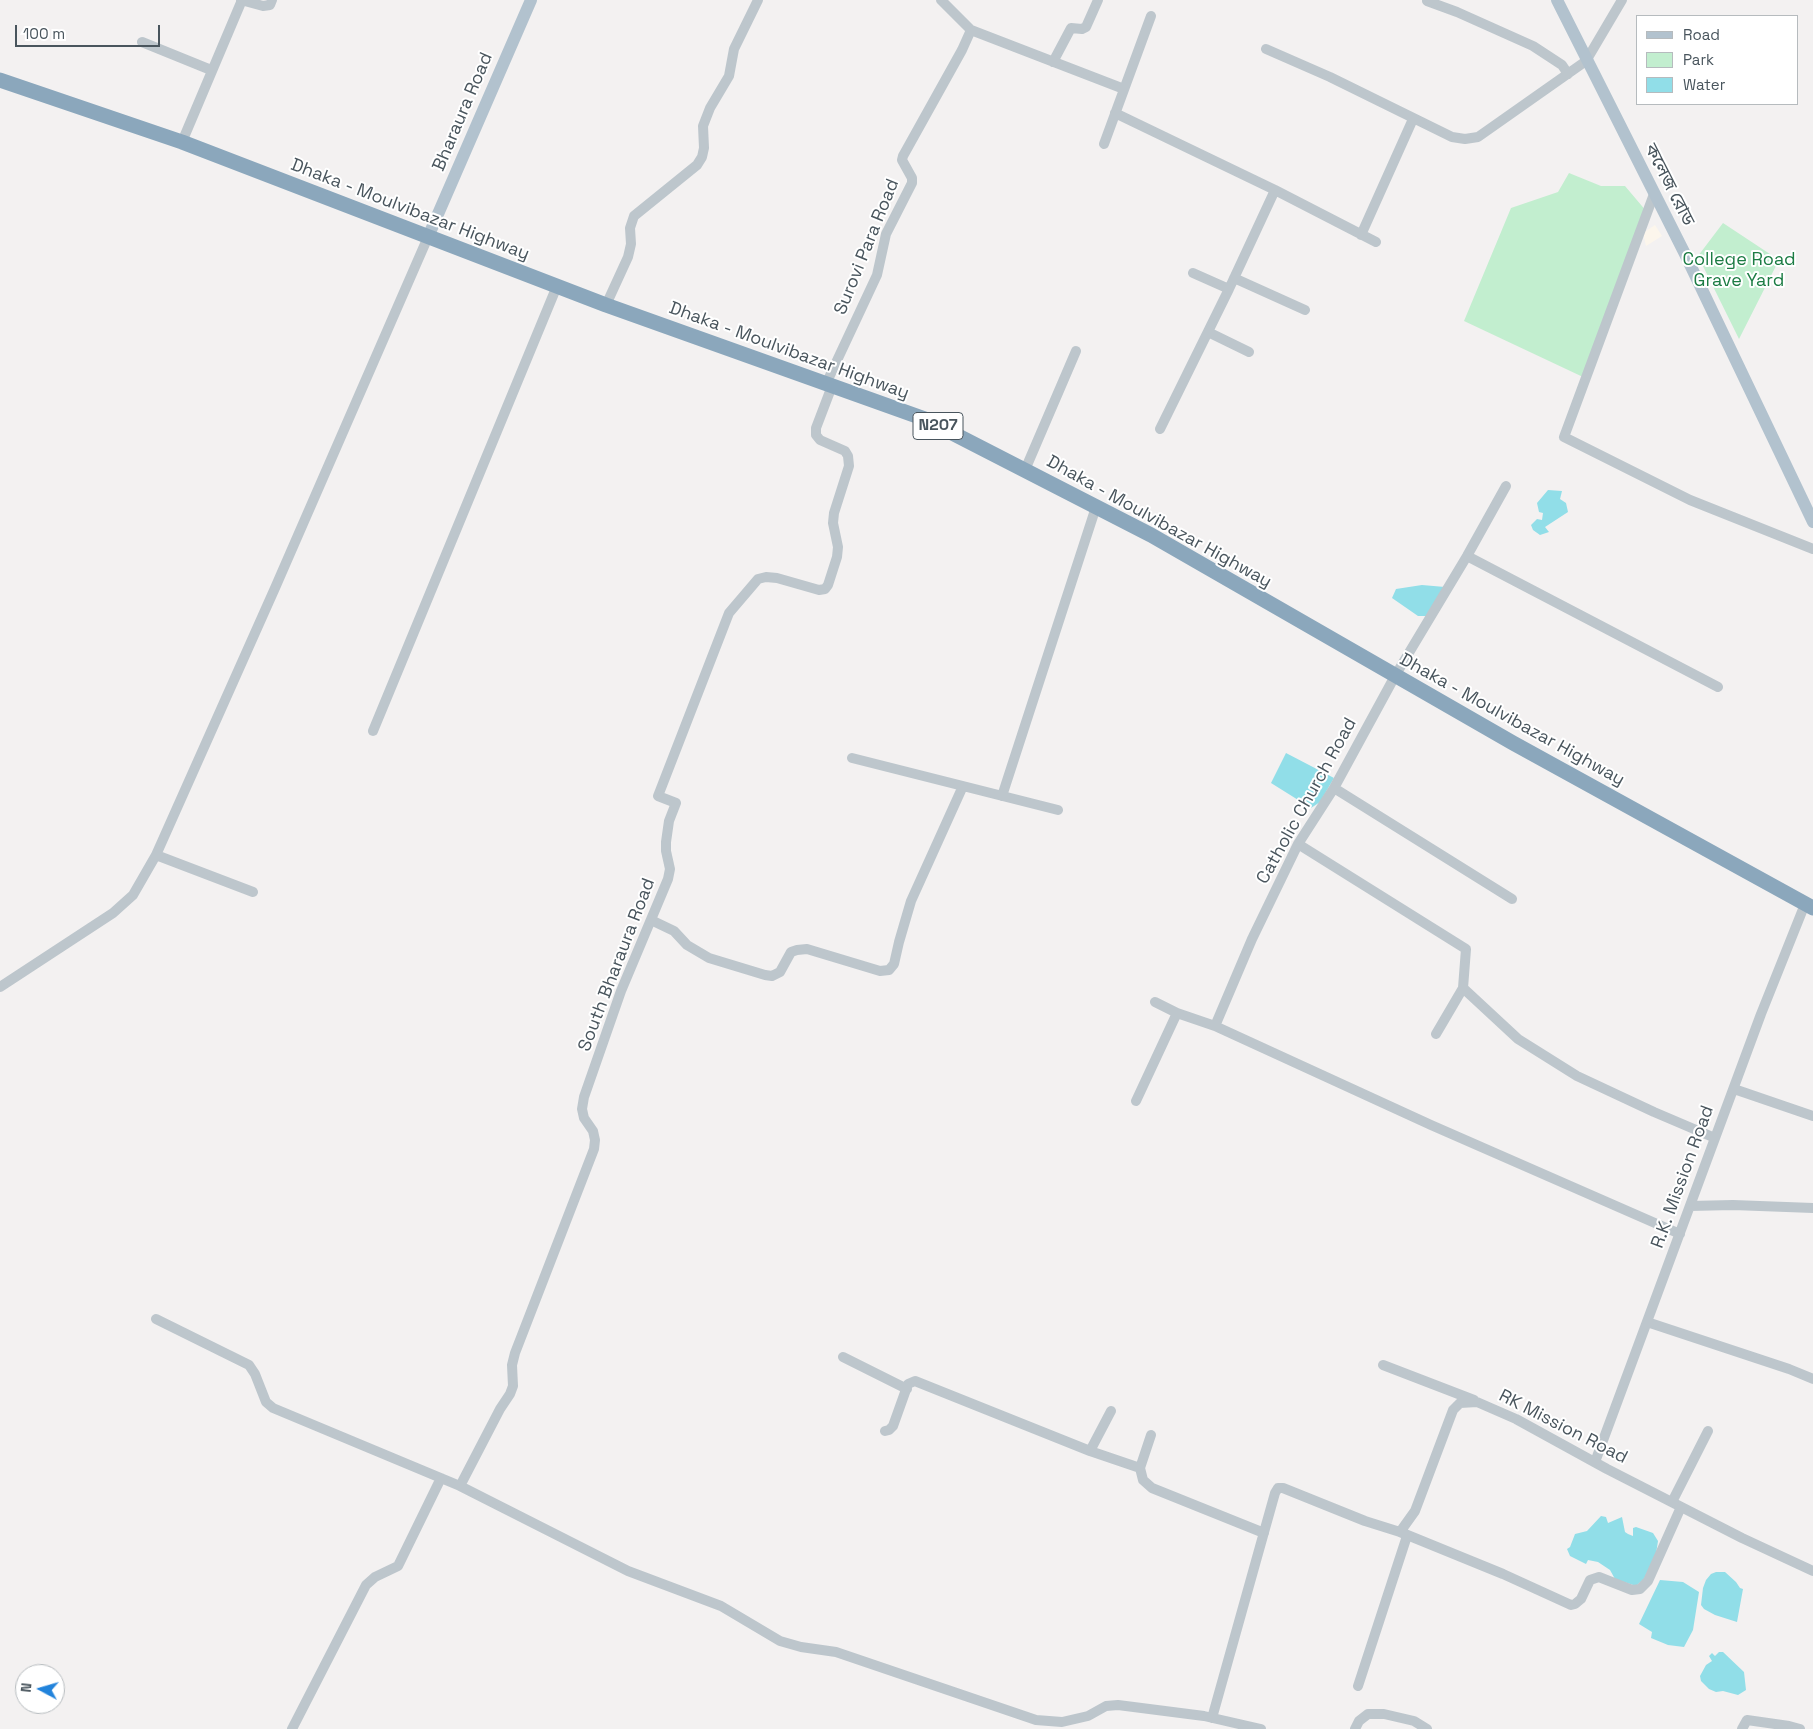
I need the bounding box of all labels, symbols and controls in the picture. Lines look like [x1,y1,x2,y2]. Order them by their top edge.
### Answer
scale bar [18,15,162,47]
legend [1636,15,1798,105]
text: 100 m [23,24,65,43]
text: Road [1683,25,1720,44]
street label: Bharaura Road [428,50,498,174]
text: Park [1683,50,1714,69]
text: Water [1683,75,1725,94]
street label: কলেজ রোড [1639,140,1699,230]
street label: Dhaka - Moulvibazar Highway [288,154,532,266]
street label: Surovi Para Road [830,176,904,318]
park label: College Road Grave Yard [1682,249,1796,292]
street label: Dhaka - Moulvibazar Highway [666,297,912,405]
road number: N207 [913,412,963,440]
street label: Dhaka - Moulvibazar Highway [1043,451,1275,593]
street label: Dhaka - Moulvibazar Highway [1396,649,1628,791]
street label: Catholic Church Road [1252,714,1362,888]
street label: South Bharaura Road [574,875,660,1055]
street label: R.K. Mission Road [1647,1103,1719,1251]
street label: RK Mission Road [1495,1385,1631,1469]
north arrow [15,1664,65,1714]
text: N [17,1682,36,1693]

